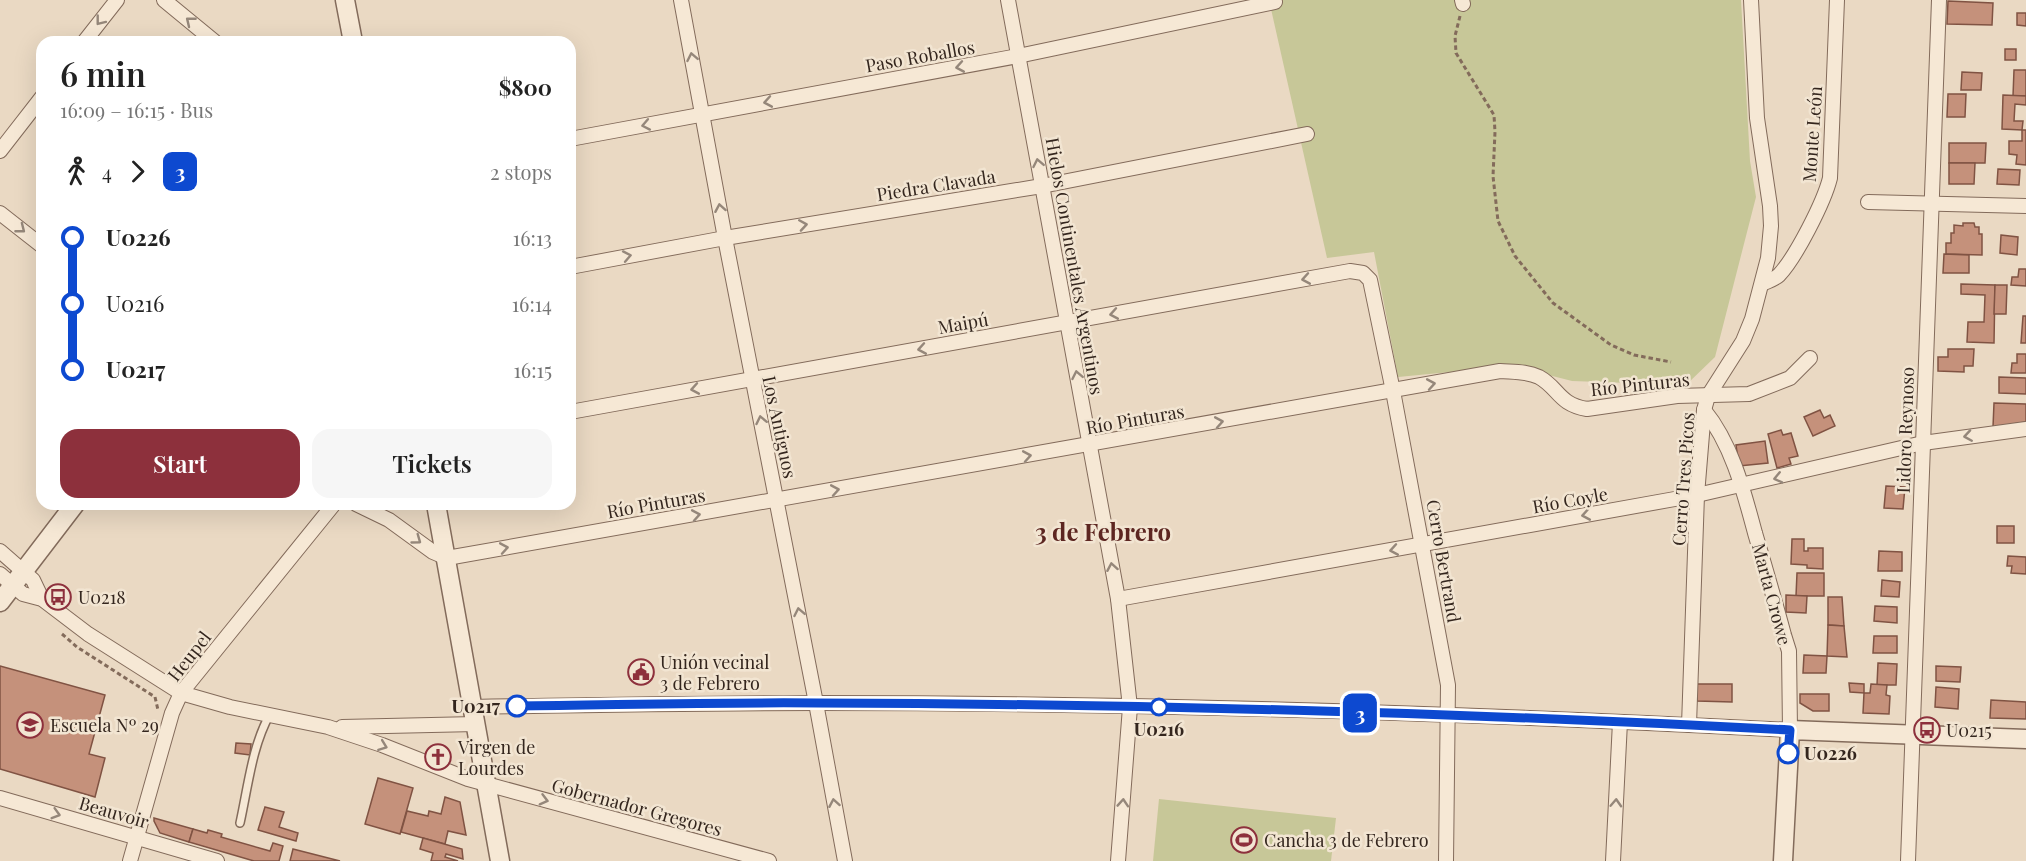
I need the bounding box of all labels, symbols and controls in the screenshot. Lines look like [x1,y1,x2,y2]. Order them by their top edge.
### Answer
one-way arrow [97,14,108,25]
one-way arrow [186,17,197,28]
street label: Paso Roballos [864,35,976,77]
text: 6 min [60,51,146,95]
one-way arrow [686,52,699,62]
one-way arrow [955,60,965,73]
text: $800 [499,72,552,102]
street label: Monte León [1797,85,1827,183]
one-way arrow [764,95,774,108]
text: 16:09 – 16:15 · Bus [60,96,213,123]
one-way arrow [641,118,651,131]
street label: Hielos Continentales Argentinos [1041,136,1109,396]
icon: walk [60,155,93,188]
icon: forward [121,155,154,188]
text: 3 [175,157,185,185]
text: 4 [102,158,112,185]
text: 2 stops [490,158,552,185]
one-way arrow [1032,158,1045,168]
street label: Piedra Clavada [875,164,997,206]
one-way arrow [714,204,727,214]
one-way arrow [799,220,808,232]
one-way arrow [14,222,25,233]
text: U0226 [106,222,171,252]
text: 16:13 [513,224,552,251]
one-way arrow [622,250,632,263]
one-way arrow [1301,272,1311,285]
text: U0216 [106,288,164,318]
text: 16:14 [512,290,552,317]
street label: Maipú [936,307,991,339]
one-way arrow [1109,307,1119,320]
one-way arrow [917,342,927,354]
text: U0217 [106,354,165,384]
text: 16:15 [513,356,552,383]
street label: Lidoro Reynoso [1891,366,1919,494]
street label: Río Pinturas [1589,367,1691,401]
one-way arrow [1071,371,1084,381]
street label: Los Antiguos [757,374,803,480]
one-way arrow [1426,378,1436,391]
one-way arrow [690,383,699,395]
street label: Río Pinturas [1084,399,1186,439]
street label: Cerro Tres Picos [1666,411,1700,547]
one-way arrow [755,416,768,426]
one-way arrow [1213,416,1223,429]
button: Start [60,429,300,498]
button: Tickets [312,429,552,498]
one-way arrow [1963,429,1973,442]
one-way arrow [1021,450,1031,463]
one-way arrow [1773,470,1783,483]
street label: Río Coyle [1530,482,1610,518]
street label: Río Pinturas [605,483,707,523]
one-way arrow [829,484,839,497]
street label: Cerro Bertrand [1421,498,1467,625]
one-way arrow [1582,508,1592,521]
one-way arrow [692,509,701,521]
district label: 3 de Febrero [1035,515,1171,547]
one-way arrow [410,533,421,544]
street label: Marta Crowe [1747,540,1797,648]
one-way arrow [499,542,509,555]
one-way arrow [1390,543,1400,556]
one-way arrow [1106,562,1119,572]
bus stop icon: U0218 [43,582,73,612]
place label: U0218 [78,585,126,609]
one-way arrow [793,607,806,617]
street label: Heupel [162,626,216,686]
place label: Unión vecinal 3 de Febrero [660,650,769,695]
public building icon: Unión vecinal 3 de Febrero [626,657,656,687]
place label: U0217 [451,694,501,718]
line badge: 3 [1340,694,1380,732]
marker: U0217 [506,695,528,717]
marker: U0216 [1150,698,1168,716]
text: 3 [1355,699,1365,727]
school or university icon: Escuela Nº 29 [15,710,45,740]
place label: Escuela Nº 29 [50,713,159,737]
bus stop icon: U0215 [1912,715,1942,745]
place label: U0216 [1134,717,1184,741]
place label: U0215 [1946,718,1992,742]
place label: Virgen de Lourdes [457,735,535,780]
one-way arrow [377,739,388,751]
place label: U0226 [1804,741,1857,765]
church icon: Virgen de Lourdes [423,742,453,772]
marker: U0226 [1777,742,1799,764]
street label: Gobernador Gregores [549,773,725,841]
street label: Beauvoir [76,791,152,833]
one-way arrow [538,793,548,806]
one-way arrow [1116,798,1129,807]
one-way arrow [1610,798,1623,807]
one-way arrow [829,799,841,808]
one-way arrow [50,807,61,819]
sports icon: Cancha 3 de Febrero [1229,825,1259,855]
place label: Cancha 3 de Febrero [1264,828,1429,852]

